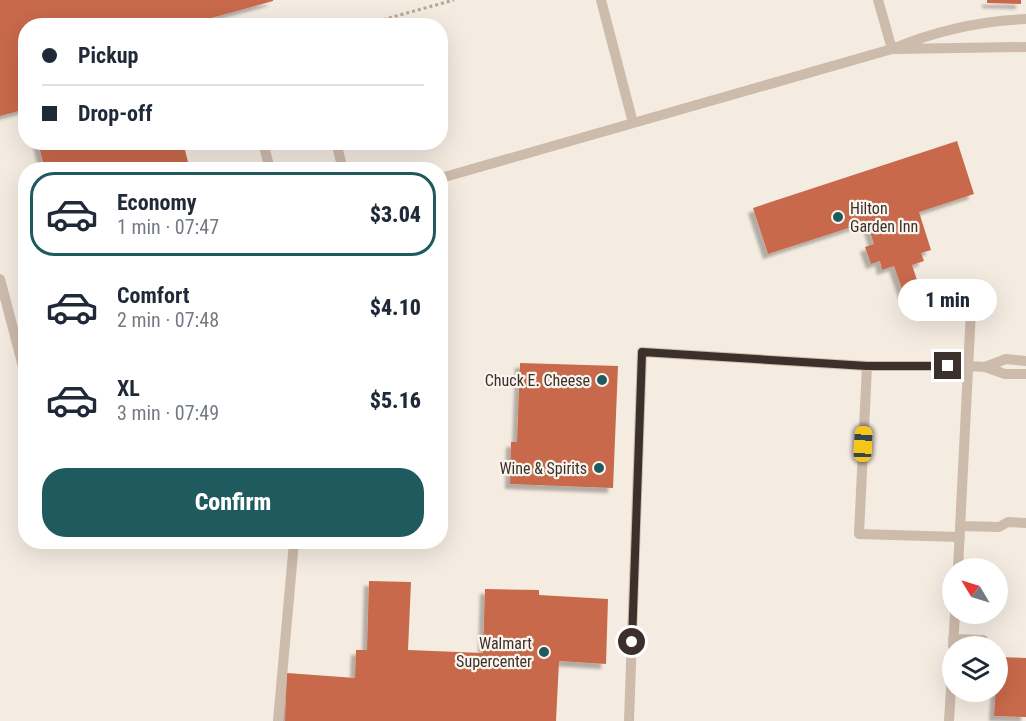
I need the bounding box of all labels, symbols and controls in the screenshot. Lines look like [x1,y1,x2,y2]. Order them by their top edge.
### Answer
text: Pickup [78,43,138,68]
text: Drop-off [78,101,152,126]
icon: car [45,187,99,241]
text: Economy [117,190,197,215]
place label: Hilton Garden Inn [850,199,918,236]
text: $3.04 [370,202,421,227]
marker: Hilton Garden Inn [831,210,845,224]
text: 1 min · 07:47 [117,215,219,239]
callout: 1 min [898,279,998,321]
icon: car [45,280,99,334]
text: Comfort [117,283,190,308]
text: 1 min [925,288,970,312]
text: $4.10 [370,295,421,320]
text: 2 min · 07:48 [117,308,219,332]
route end [934,352,961,379]
place label: Chuck E. Cheese [485,371,590,390]
icon: car [45,373,99,427]
marker: Chuck E. Cheese [595,373,609,387]
text: XL [117,376,140,401]
text: $5.16 [370,388,421,413]
text: 3 min · 07:49 [117,401,219,425]
car [853,426,873,462]
place label: Wine & Spirits [499,459,587,478]
marker: Wine & Spirits [592,461,606,475]
button: Confirm [42,468,424,537]
north arrow [942,558,1008,624]
map controls [942,558,1008,702]
route start [618,628,645,655]
place label: Walmart Supercenter [456,634,532,671]
button: layers [942,636,1008,702]
marker: Walmart Supercenter [537,645,551,659]

